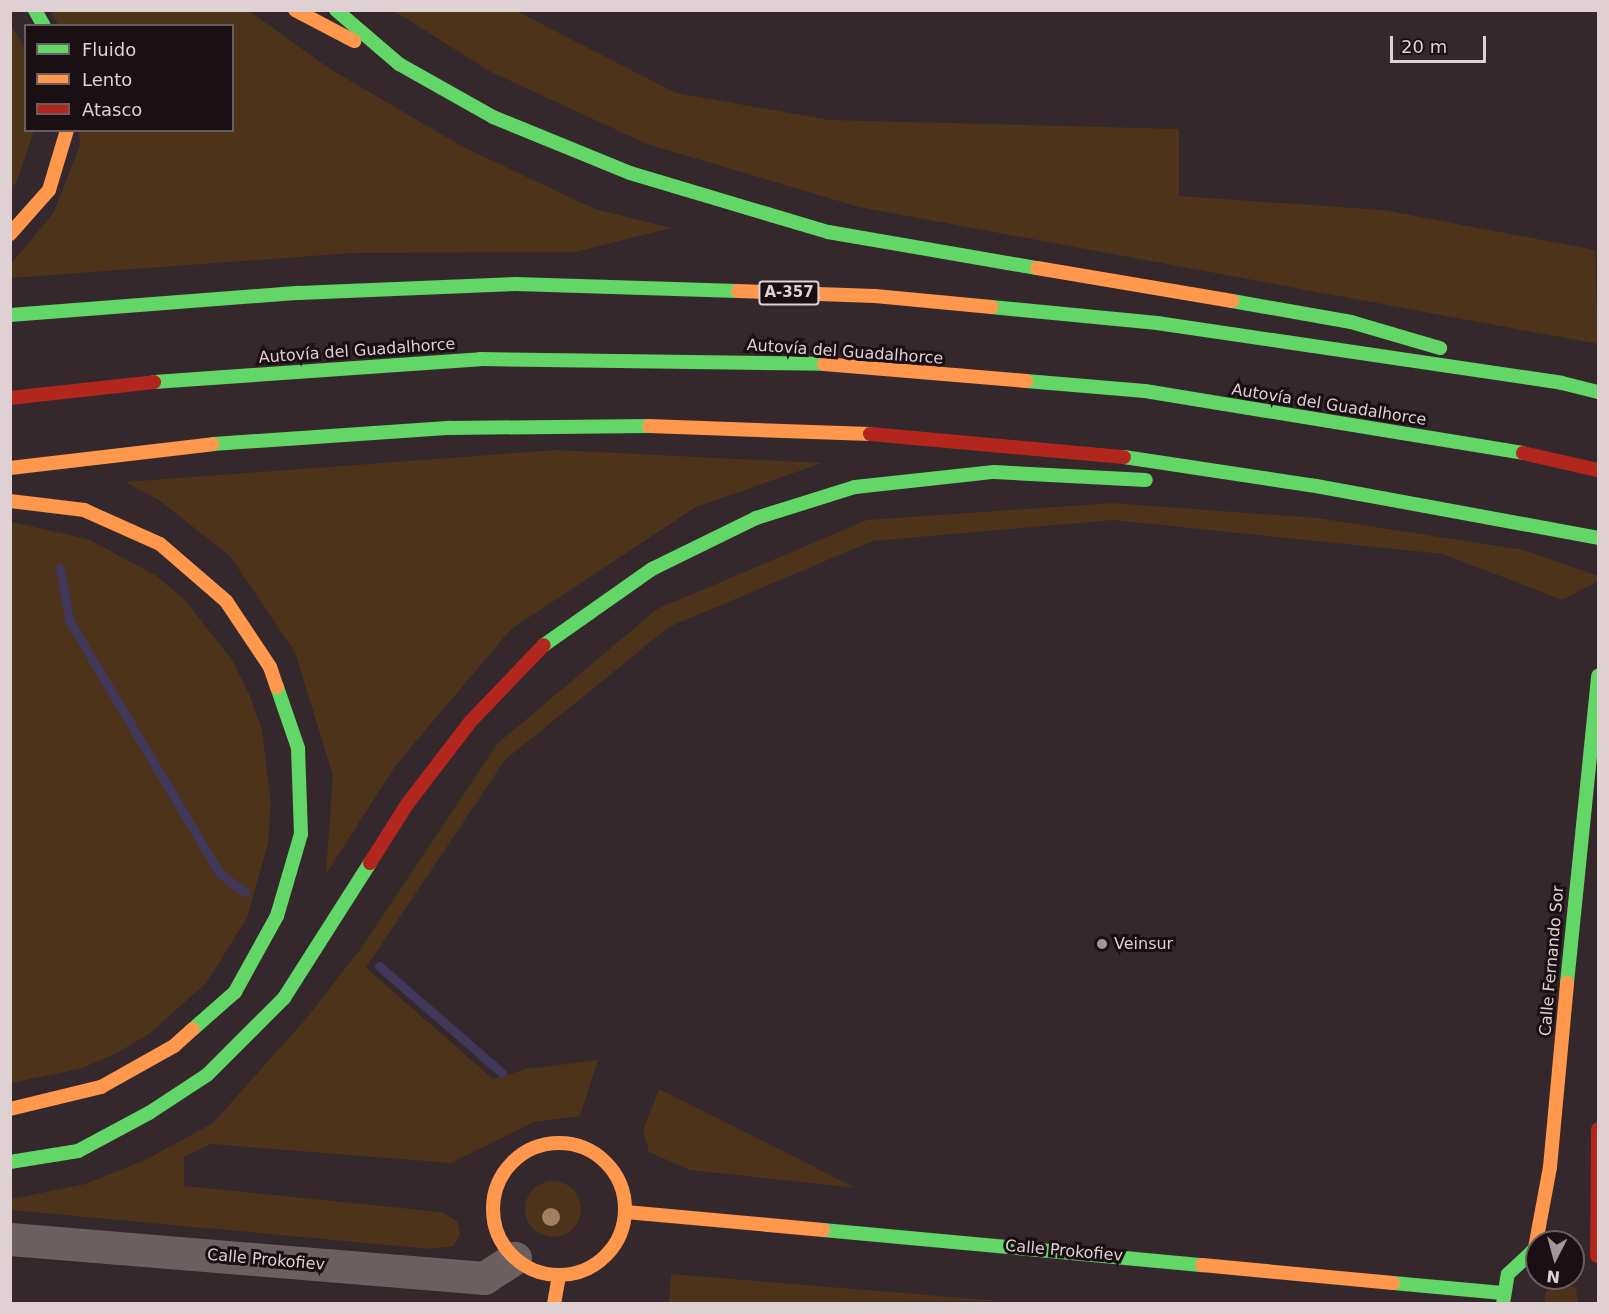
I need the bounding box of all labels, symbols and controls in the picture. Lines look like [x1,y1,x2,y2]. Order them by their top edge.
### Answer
legend [24,24,234,132]
scale bar [1393,24,1489,62]
text: 20 m [1401,36,1447,57]
text: Fluido [82,39,136,60]
text: Lento [82,69,132,90]
text: Atasco [82,99,142,120]
road number: A-357 [758,281,820,305]
street label: Autovía del Guadalhorce [258,335,456,367]
street label: Autovía del Guadalhorce [746,336,944,368]
street label: Autovía del Guadalhorce [1230,380,1428,430]
street label: Calle Fernando Sor [1536,885,1568,1037]
place label: Veinsur [1114,934,1173,954]
marker: Veinsur [1095,937,1109,951]
north arrow [1525,1230,1585,1290]
street label: Calle Prokofiev [1004,1236,1124,1266]
street label: Calle Prokofiev [206,1245,326,1275]
text: N [1546,1266,1561,1287]

